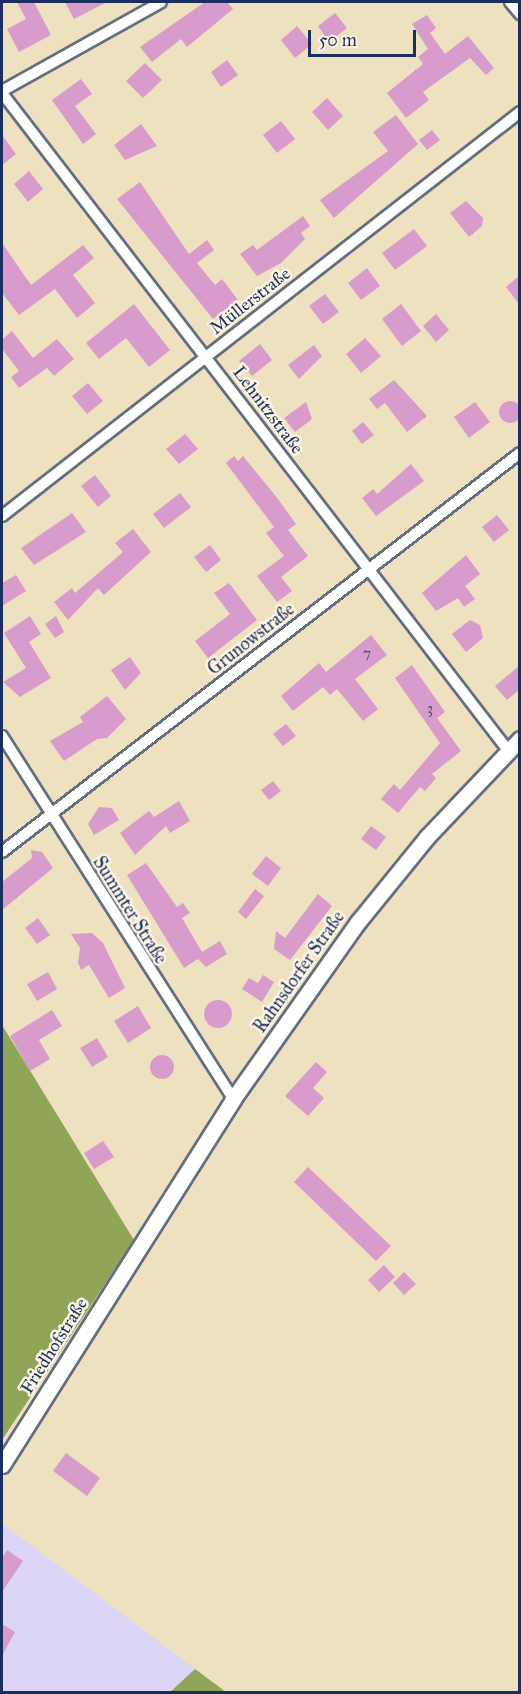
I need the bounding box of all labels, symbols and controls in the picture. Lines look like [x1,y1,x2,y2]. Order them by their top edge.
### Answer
scale bar [311,18,419,56]
text: 50 m [319,29,357,51]
street label: Müllerstraße [206,263,294,339]
street label: Lehnitzstraße [228,362,308,458]
street label: Grunowstraße [203,598,299,680]
house number: 7 [363,645,371,663]
house number: 3 [427,700,433,718]
street label: Summter Straße [88,852,172,968]
street label: Rahnsdorfer Straße [249,907,349,1037]
street label: Friedhofstraße [16,1294,92,1398]

